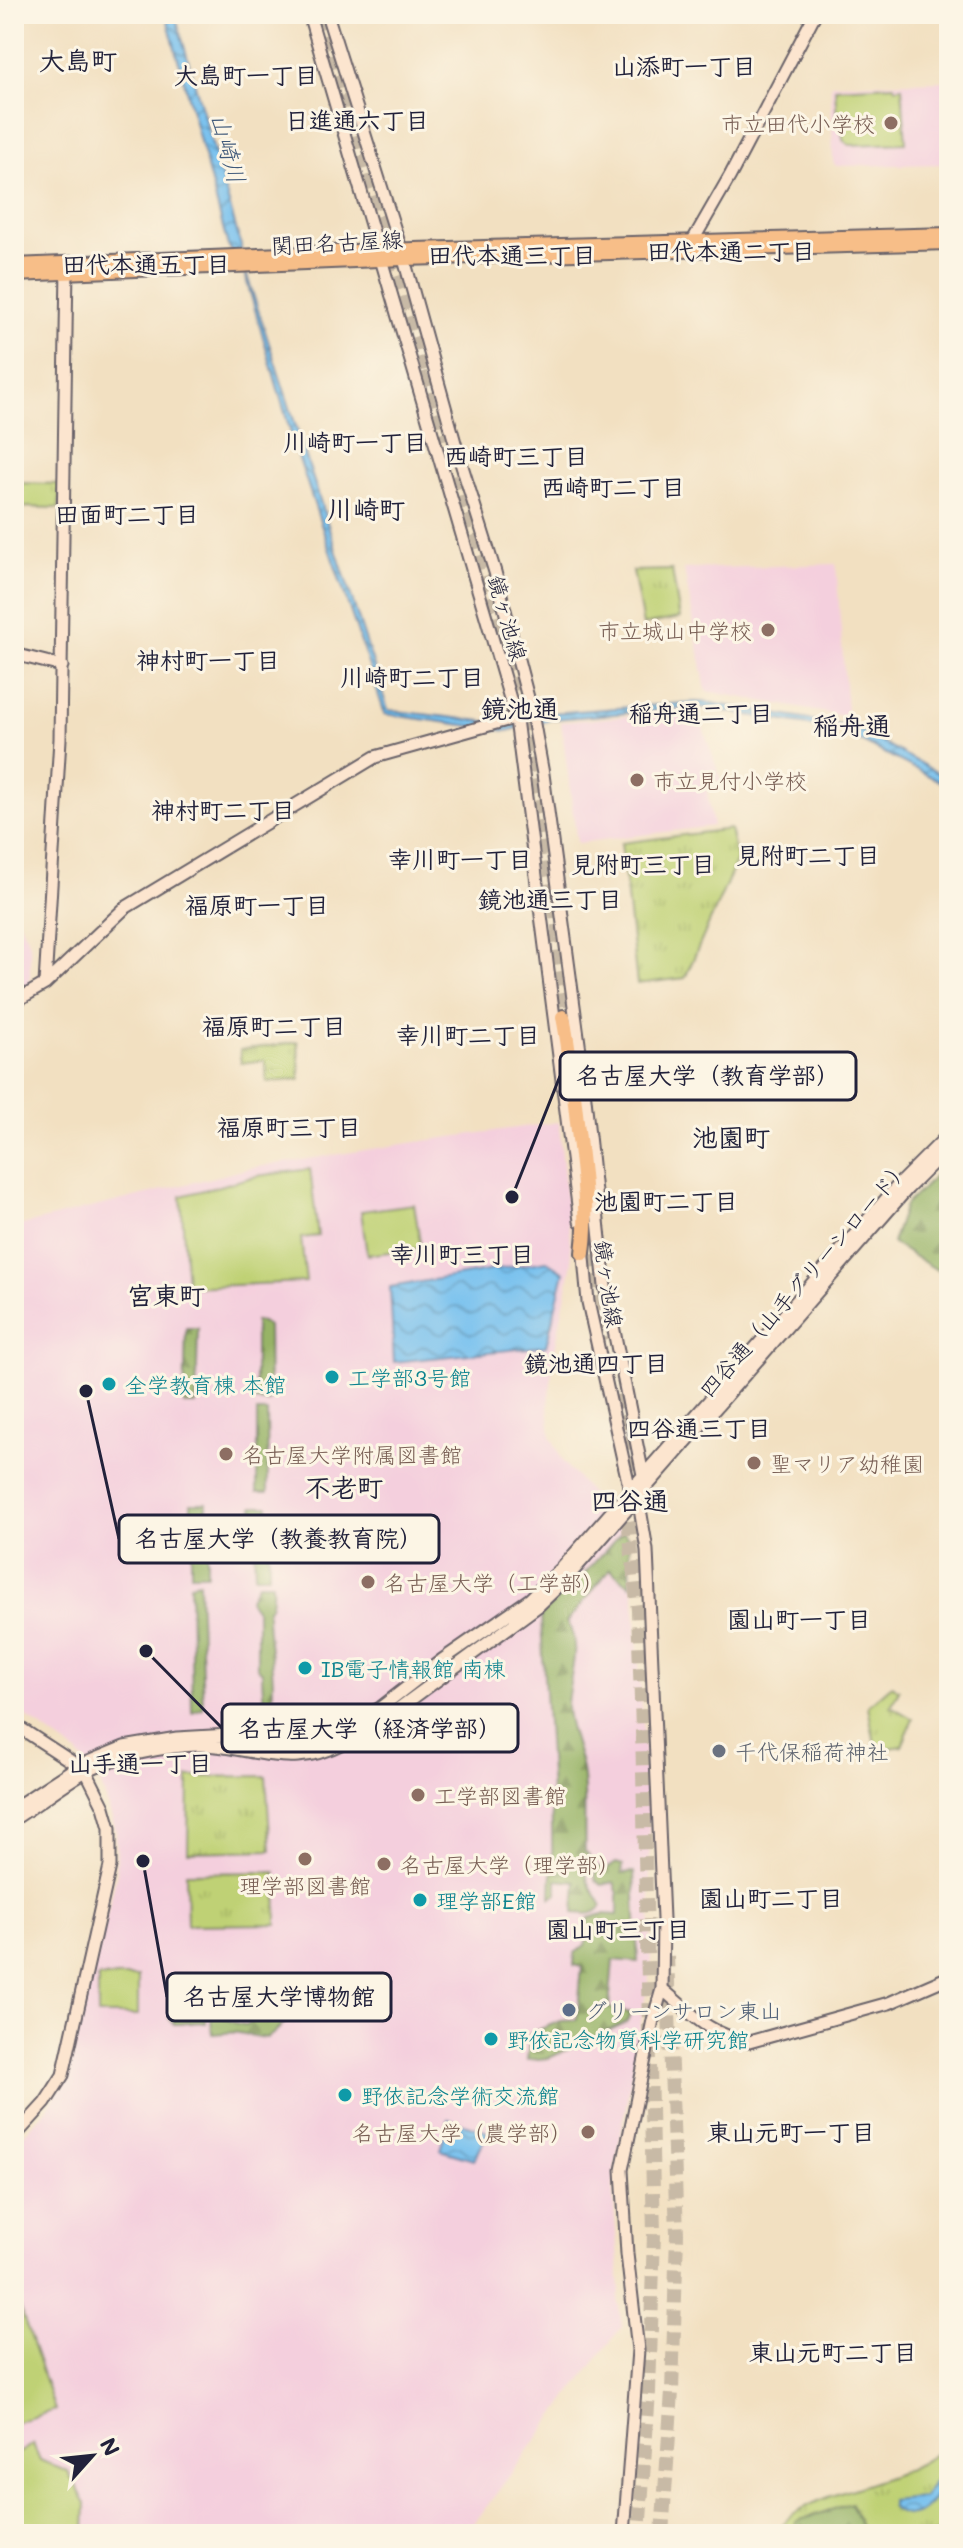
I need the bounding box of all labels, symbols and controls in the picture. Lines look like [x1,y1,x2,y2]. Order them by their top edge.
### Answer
district label: 大島町 [39,43,117,77]
district label: 山添町一丁目 [612,50,756,81]
district label: 大島町一丁目 [174,59,318,90]
district label: 日進通六丁目 [285,104,429,135]
water label: 山崎川 [205,109,253,187]
place label: 市立田代小学校 [721,109,875,138]
marker: 市立田代小学校 [882,114,900,132]
street label: 関田名古屋線 [270,224,404,260]
district label: 田代本通二丁目 [647,235,815,266]
district label: 田代本通三丁目 [428,239,596,270]
district label: 田代本通五丁目 [62,248,230,279]
district label: 川崎町一丁目 [283,426,427,457]
district label: 西崎町三丁目 [444,440,588,471]
district label: 西崎町二丁目 [541,471,685,502]
district label: 川崎町 [327,492,405,526]
district label: 田面町二丁目 [55,498,199,529]
street label: 鏡ヶ池線 [482,572,534,664]
place label: 市立城山中学校 [598,616,752,645]
marker: 市立城山中学校 [759,621,777,639]
district label: 神村町一丁目 [136,644,280,675]
district label: 川崎町二丁目 [340,661,484,692]
district label: 鏡池通 [481,691,559,725]
district label: 稲舟通二丁目 [629,697,773,728]
district label: 稲舟通 [813,708,891,742]
place label: 市立見付小学校 [653,766,807,795]
marker: 市立見付小学校 [628,771,646,789]
district label: 神村町二丁目 [151,794,295,825]
district label: 見附町二丁目 [736,839,880,870]
district label: 幸川町一丁目 [388,843,532,874]
district label: 見附町三丁目 [571,848,715,879]
district label: 鏡池通三丁目 [478,883,622,914]
district label: 福原町一丁目 [185,889,329,920]
district label: 福原町二丁目 [202,1010,346,1041]
district label: 幸川町二丁目 [396,1019,540,1050]
callout: 名古屋大学（教育学部） [560,1052,856,1100]
text: 名古屋大学（教育学部） [576,1059,840,1090]
district label: 福原町三丁目 [217,1111,361,1142]
district label: 池園町 [692,1120,770,1154]
street label: 四谷通（山手グリーンロード） [692,1153,916,1403]
district label: 池園町二丁目 [594,1185,738,1216]
district label: 幸川町三丁目 [390,1238,534,1269]
street label: 鏡ヶ池線 [589,1238,629,1330]
district label: 宮東町 [127,1278,205,1312]
district label: 鏡池通四丁目 [524,1347,668,1378]
place label: 工学部3号館 [348,1363,471,1392]
marker: 工学部3号館 [323,1368,341,1386]
place label: 全学教育棟 本館 [125,1370,286,1399]
marker: 全学教育棟 本館 [100,1375,118,1393]
district label: 四谷通三丁目 [627,1412,771,1443]
place label: 名古屋大学附属図書館 [242,1440,462,1469]
marker: 名古屋大学附属図書館 [217,1445,235,1463]
place label: 聖マリア幼稚園 [770,1449,924,1478]
marker: 聖マリア幼稚園 [745,1454,763,1472]
district label: 不老町 [305,1470,383,1504]
district label: 四谷通 [591,1483,669,1517]
callout: 名古屋大学（教養教育院） [119,1515,439,1563]
text: 名古屋大学（教養教育院） [135,1522,423,1553]
place label: 名古屋大学（工学部） [384,1568,604,1597]
marker: 名古屋大学（工学部） [359,1573,377,1591]
district label: 園山町一丁目 [727,1603,871,1634]
place label: IB電子情報館 南棟 [321,1654,505,1683]
marker: IB電子情報館 南棟 [296,1659,314,1677]
callout: 名古屋大学（経済学部） [222,1704,518,1752]
text: 名古屋大学（経済学部） [238,1712,502,1743]
place label: 千代保稲荷神社 [735,1737,889,1766]
marker: 千代保稲荷神社 [710,1742,728,1760]
district label: 山手通一丁目 [68,1747,212,1778]
place label: 工学部図書館 [434,1781,566,1810]
marker: 工学部図書館 [409,1786,427,1804]
marker: 理学部図書館 [296,1850,314,1868]
place label: 名古屋大学（理学部） [400,1850,620,1879]
marker: 名古屋大学（理学部） [375,1855,393,1873]
place label: 理学部図書館 [239,1871,371,1900]
district label: 園山町二丁目 [699,1882,843,1913]
place label: 理学部E館 [436,1886,537,1915]
marker: 理学部E館 [411,1891,429,1909]
district label: 園山町三丁目 [546,1913,690,1944]
callout: 名古屋大学博物館 [167,1973,391,2021]
text: 名古屋大学博物館 [183,1980,375,2011]
place label: グリーンサロン東山 [585,1996,782,2025]
marker: グリーンサロン東山 [560,2001,578,2019]
place label: 野依記念物質科学研究館 [507,2025,749,2054]
marker: 野依記念物質科学研究館 [482,2030,500,2048]
place label: 野依記念学術交流館 [361,2081,559,2110]
marker: 野依記念学術交流館 [336,2086,354,2104]
district label: 東山元町一丁目 [707,2116,875,2147]
place label: 名古屋大学（農学部） [352,2118,572,2147]
marker: 名古屋大学（農学部） [579,2123,597,2141]
district label: 東山元町二丁目 [749,2336,917,2367]
north arrow [52,2416,132,2496]
text: N [94,2433,127,2461]

